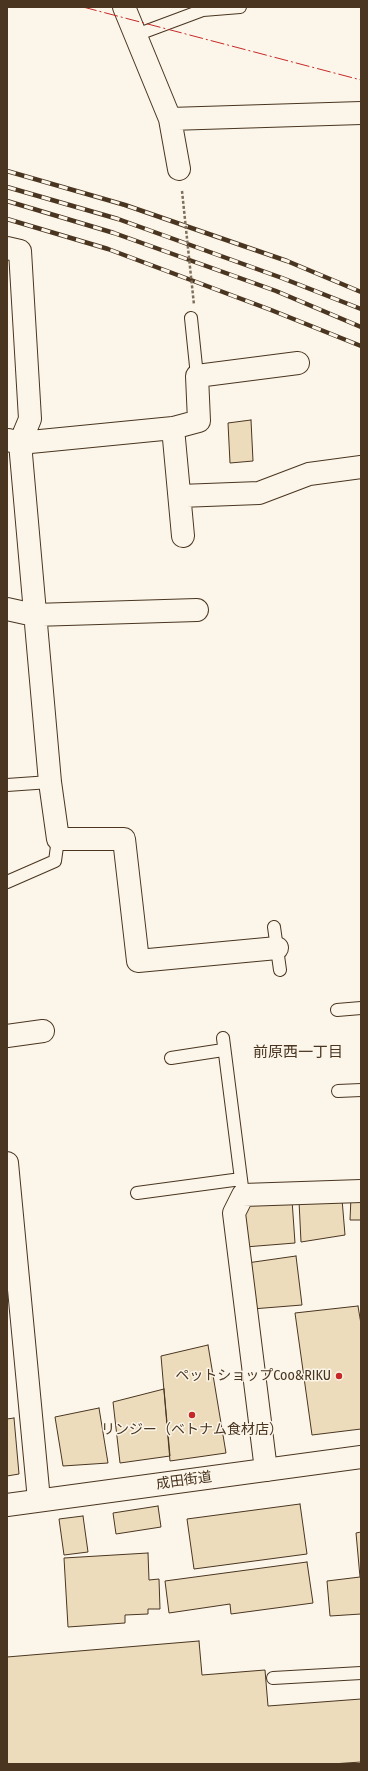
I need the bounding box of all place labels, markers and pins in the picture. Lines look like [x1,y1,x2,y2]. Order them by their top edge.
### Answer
place label: ペットショップCoo&RIKU [175,1368,331,1384]
marker: ペットショップCoo&RIKU [334,1371,344,1381]
marker: リンジー（ベトナム食材店） [187,1410,197,1420]
place label: リンジー（ベトナム食材店） [101,1422,283,1438]

